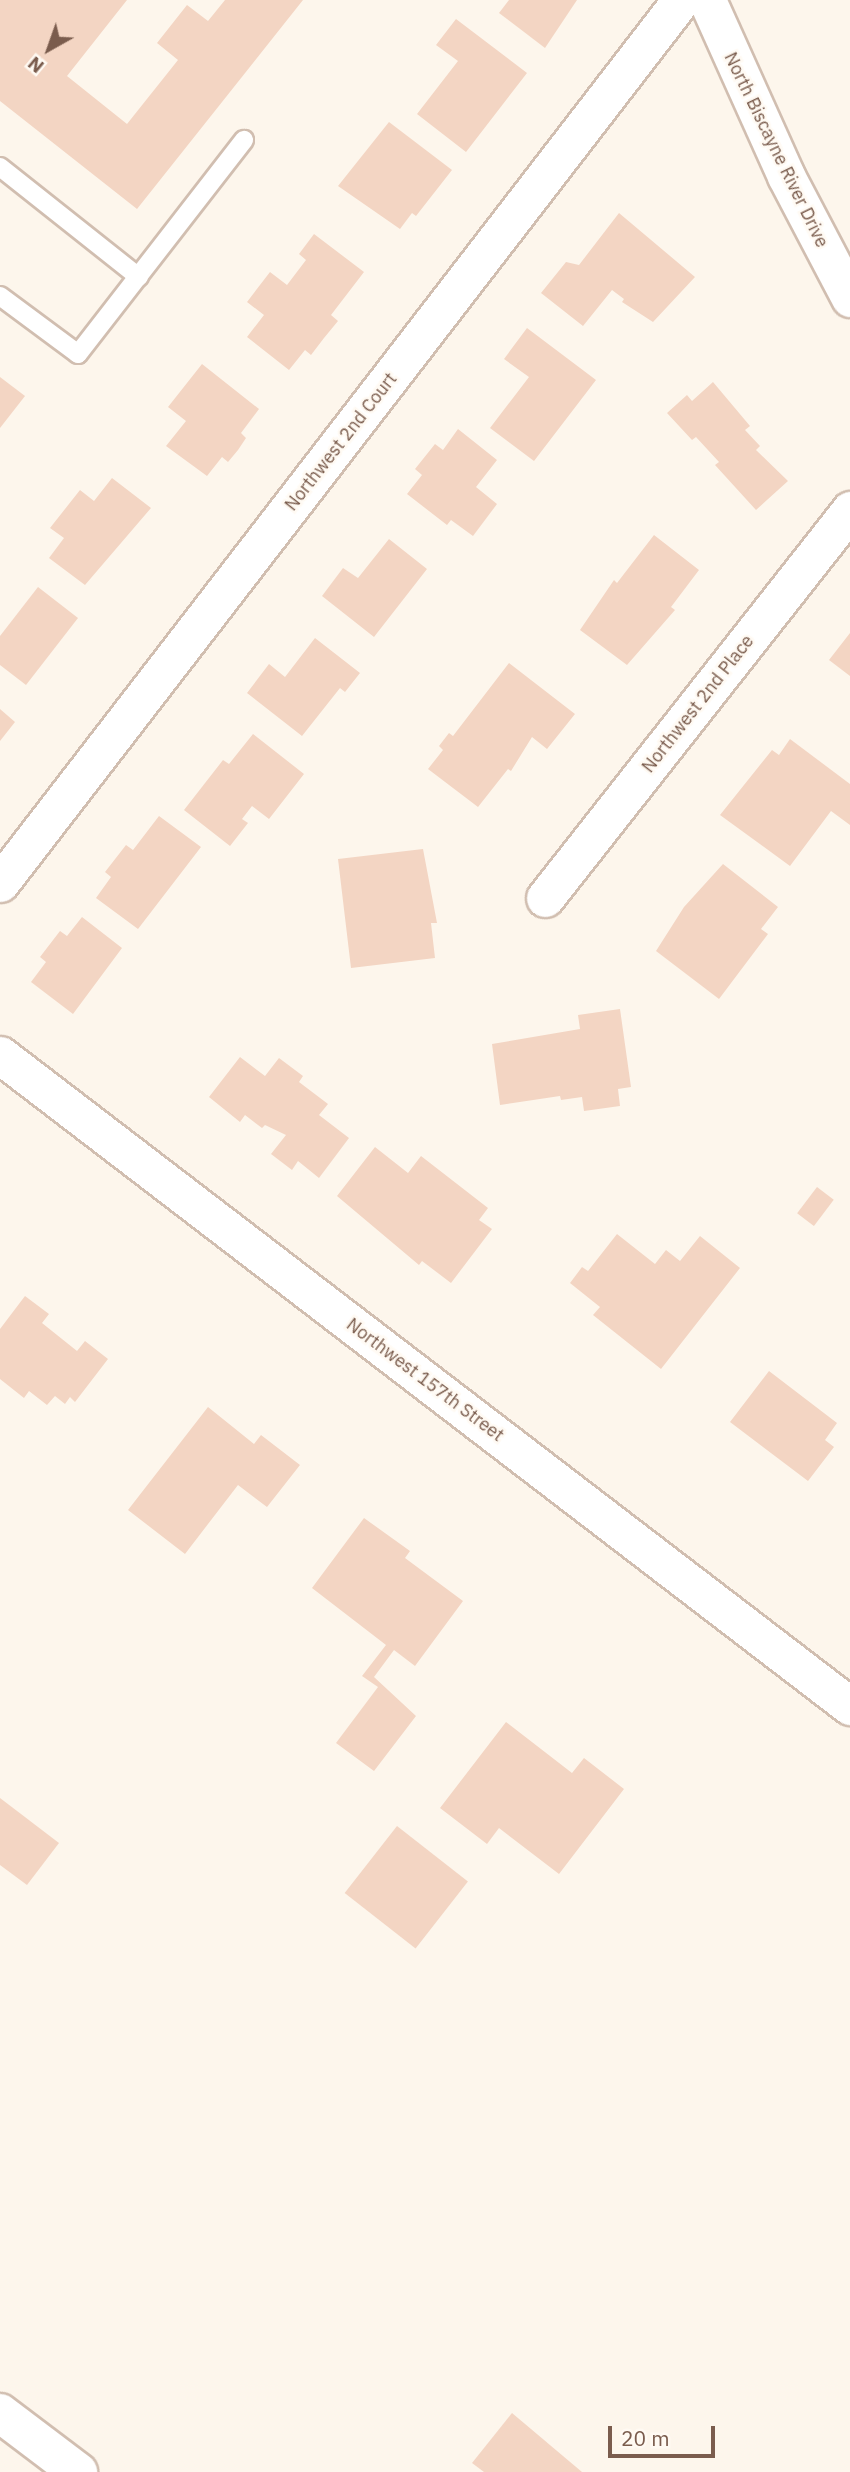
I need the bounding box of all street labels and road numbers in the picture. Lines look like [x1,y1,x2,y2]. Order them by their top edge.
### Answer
street label: North Biscayne River Drive [719,49,833,251]
street label: Northwest 2nd Court [280,369,402,515]
street label: Northwest 2nd Place [638,631,758,777]
street label: Northwest 157th Street [342,1314,508,1446]

